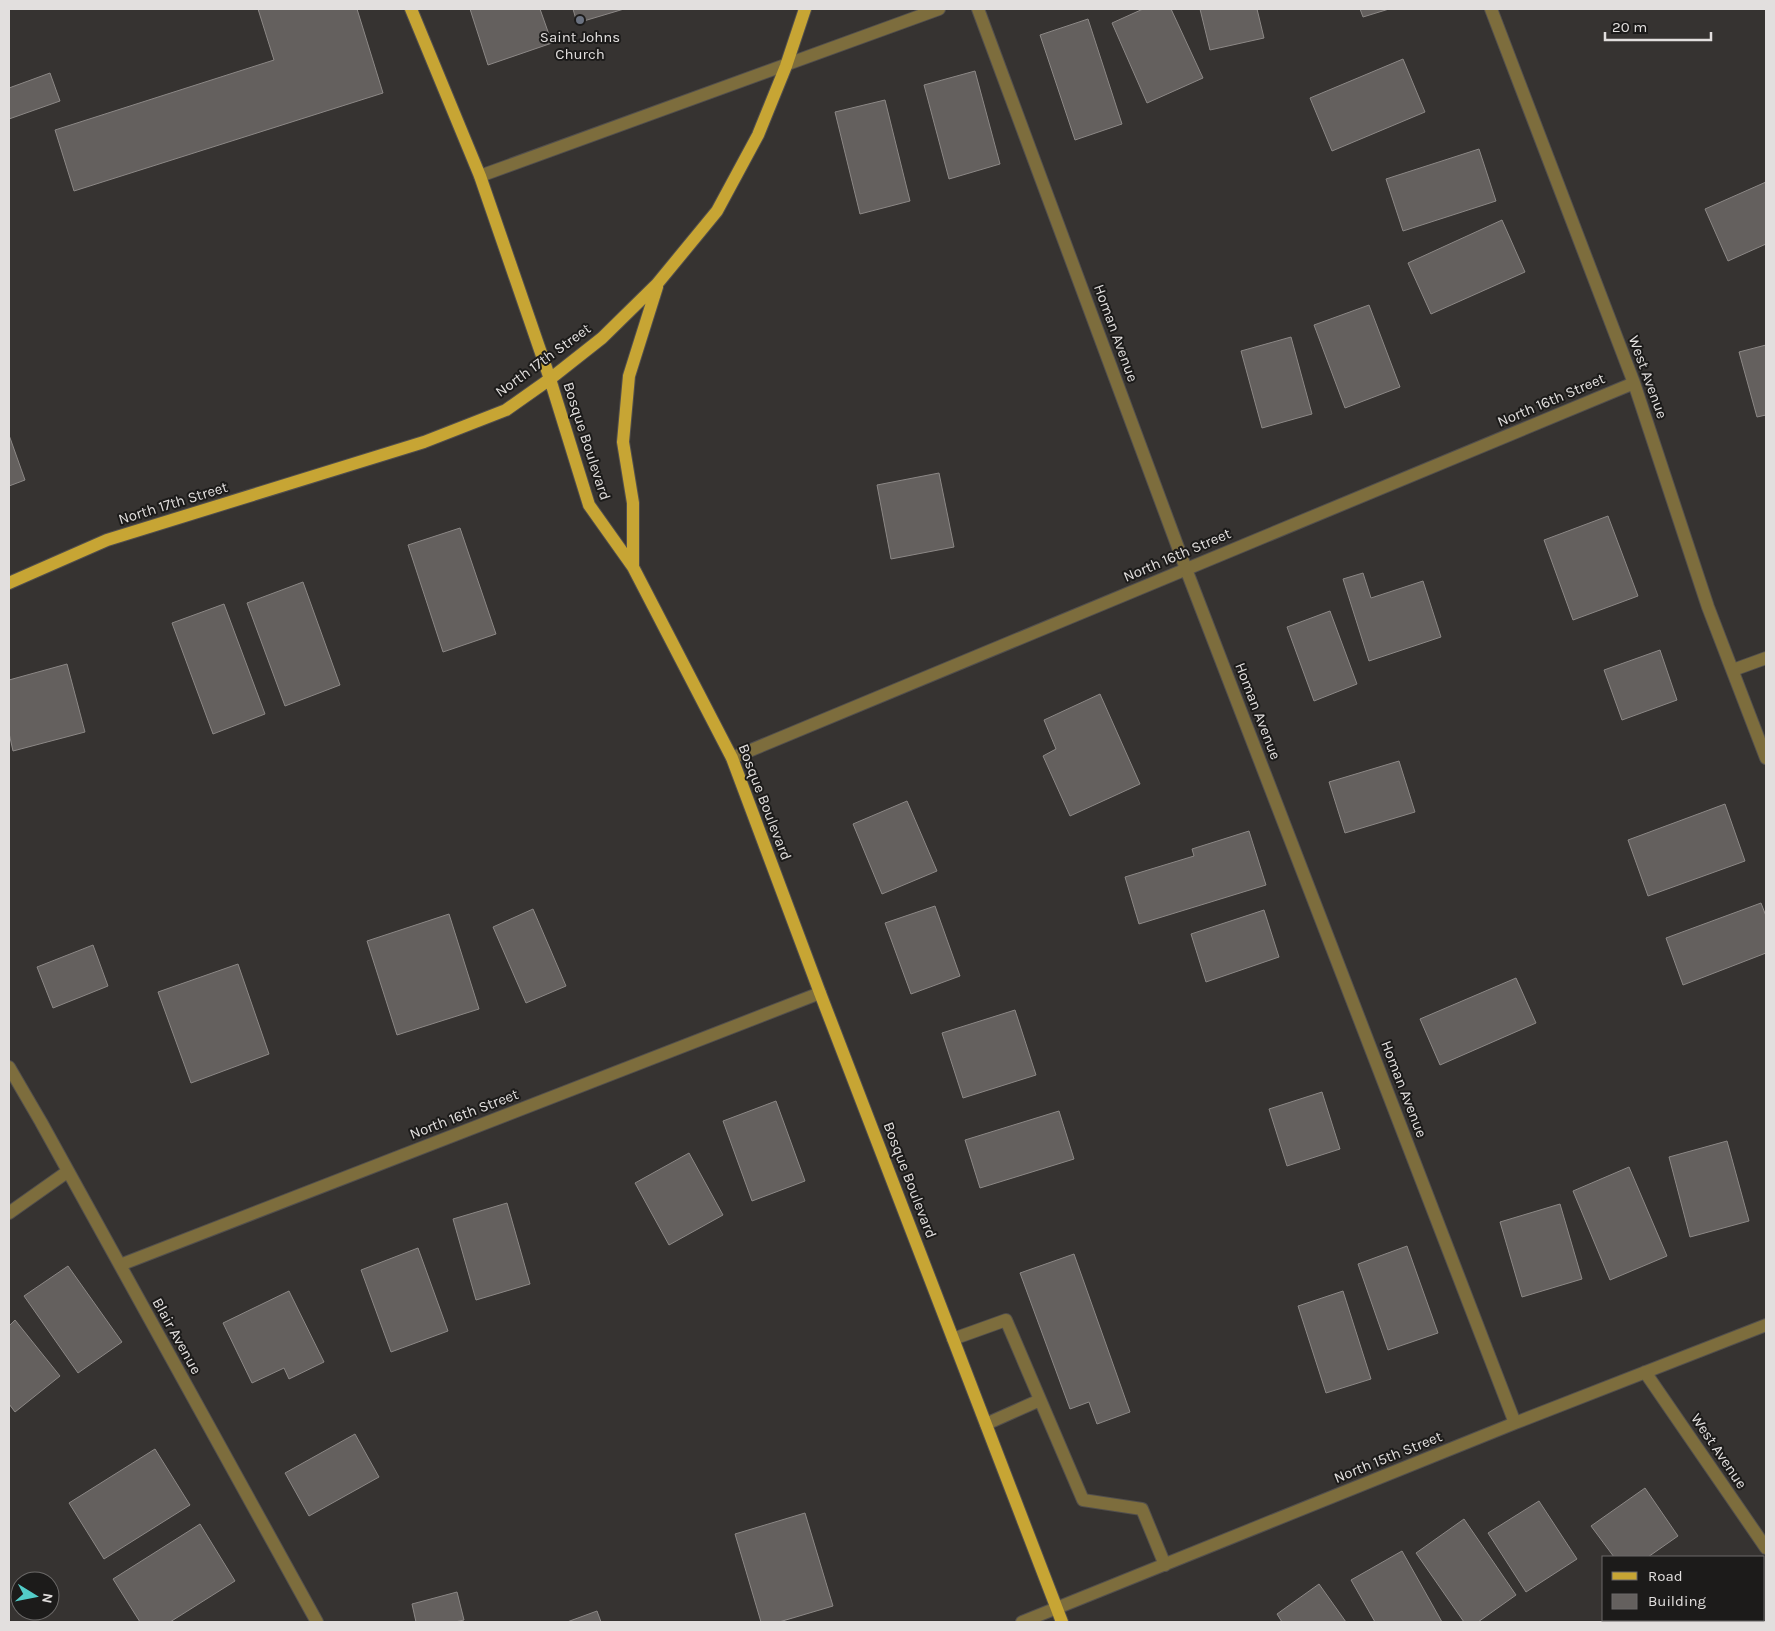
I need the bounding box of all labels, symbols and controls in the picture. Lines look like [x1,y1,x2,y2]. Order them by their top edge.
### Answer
scale bar [1605,10,1711,42]
marker: Saint Johns Church [574,14,586,26]
text: 20 m [1612,18,1647,36]
place label: Saint Johns Church [540,28,620,63]
street label: Homan Avenue [1090,282,1142,384]
street label: North 17th Street [492,319,595,401]
street label: West Avenue [1625,333,1671,421]
street label: North 16th Street [1495,369,1608,431]
street label: Bosque Boulevard [559,380,615,502]
street label: North 17th Street [116,478,230,528]
street label: North 16th Street [1121,524,1234,586]
street label: Homan Avenue [1231,660,1285,762]
street label: Bosque Boulevard [735,741,795,863]
street label: Homan Avenue [1377,1038,1431,1140]
street label: North 16th Street [407,1085,521,1143]
street label: Bosque Boulevard [880,1119,940,1241]
street label: Blair Avenue [149,1295,205,1377]
street label: West Avenue [1687,1410,1751,1492]
street label: North 15th Street [1331,1427,1445,1487]
legend [1602,1556,1765,1621]
text: Road [1648,1567,1683,1585]
north arrow [10,1571,60,1621]
text: N [38,1592,57,1605]
text: Building [1648,1592,1706,1610]

